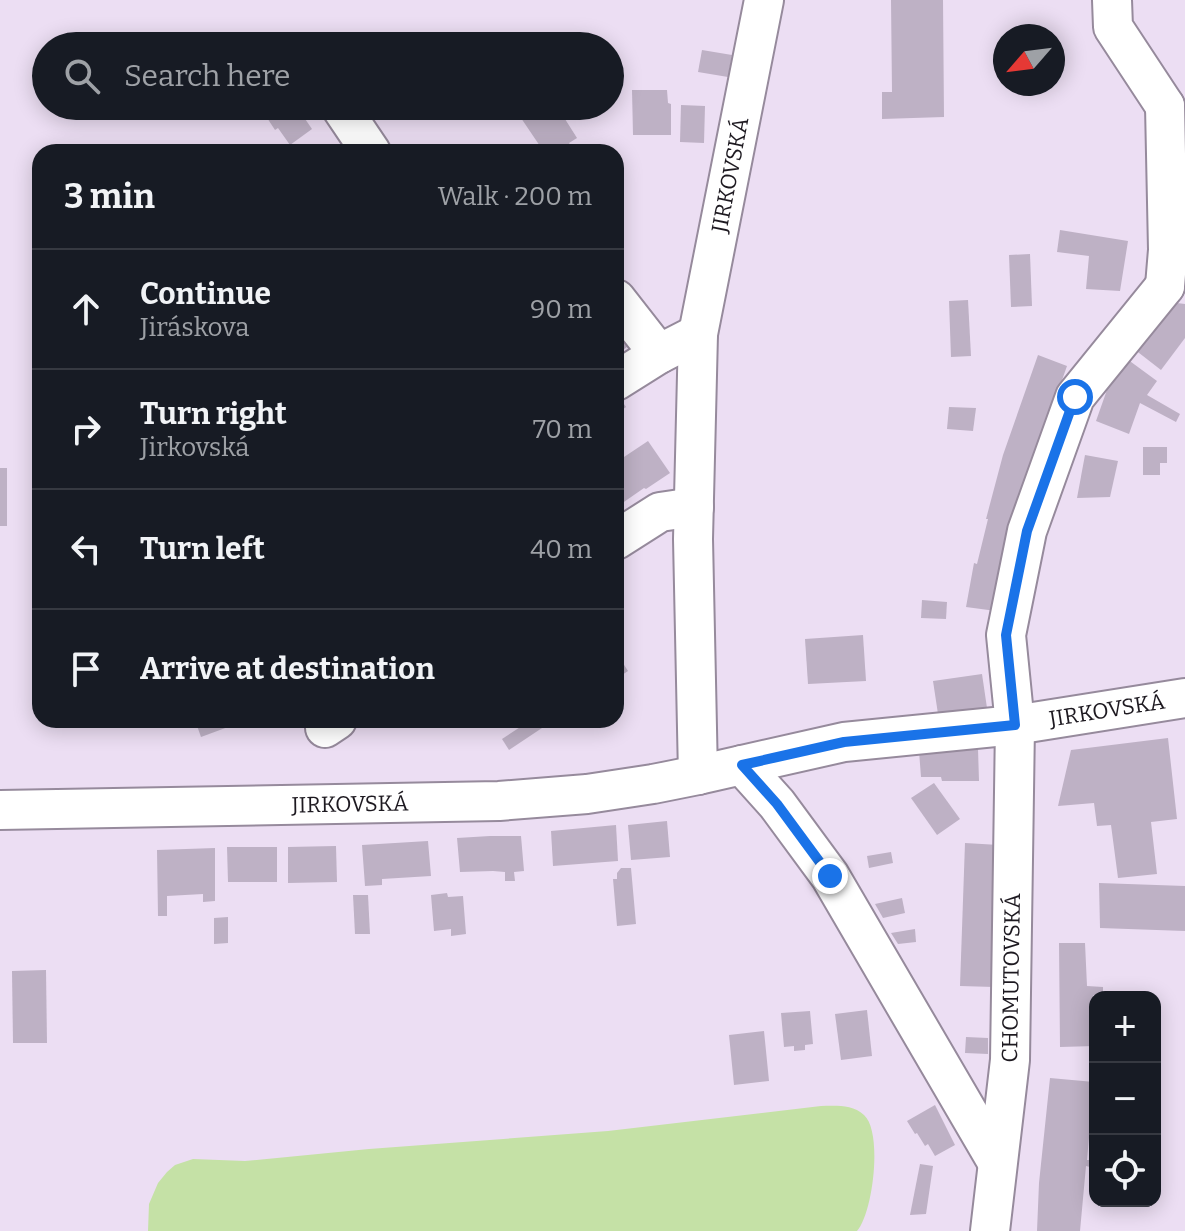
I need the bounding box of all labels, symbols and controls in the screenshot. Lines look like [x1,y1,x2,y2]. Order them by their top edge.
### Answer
north arrow [993,24,1065,96]
search box [32,32,624,120]
icon: search [60,54,104,98]
text: Search here [124,58,291,94]
street label: JIRKOVSKÁ [705,115,754,236]
text: 3 min [64,176,155,217]
text: Walk · 200 m [438,181,592,212]
text: Continue [140,276,271,312]
icon: ahead [64,287,108,331]
text: 90 m [530,294,592,325]
text: Jiráskova [140,312,249,343]
route start [1057,379,1093,415]
text: Turn right [140,396,287,432]
icon: right [64,407,108,451]
text: 70 m [533,414,592,445]
text: Jirkovská [140,432,249,463]
icon: left [64,527,108,571]
text: Turn left [140,531,265,567]
text: 40 m [530,534,592,565]
icon: arrive [64,647,108,691]
text: Arrive at destination [140,651,435,687]
street label: JIRKOVSKÁ [1046,687,1167,733]
street label: JIRKOVSKÁ [290,789,409,819]
route end [812,858,848,894]
street label: CHOMUTOVSKÁ [996,893,1026,1063]
map controls [1089,991,1161,1207]
button: + [1089,991,1161,1063]
button: − [1089,1063,1161,1135]
button: locate [1089,1135,1161,1207]

